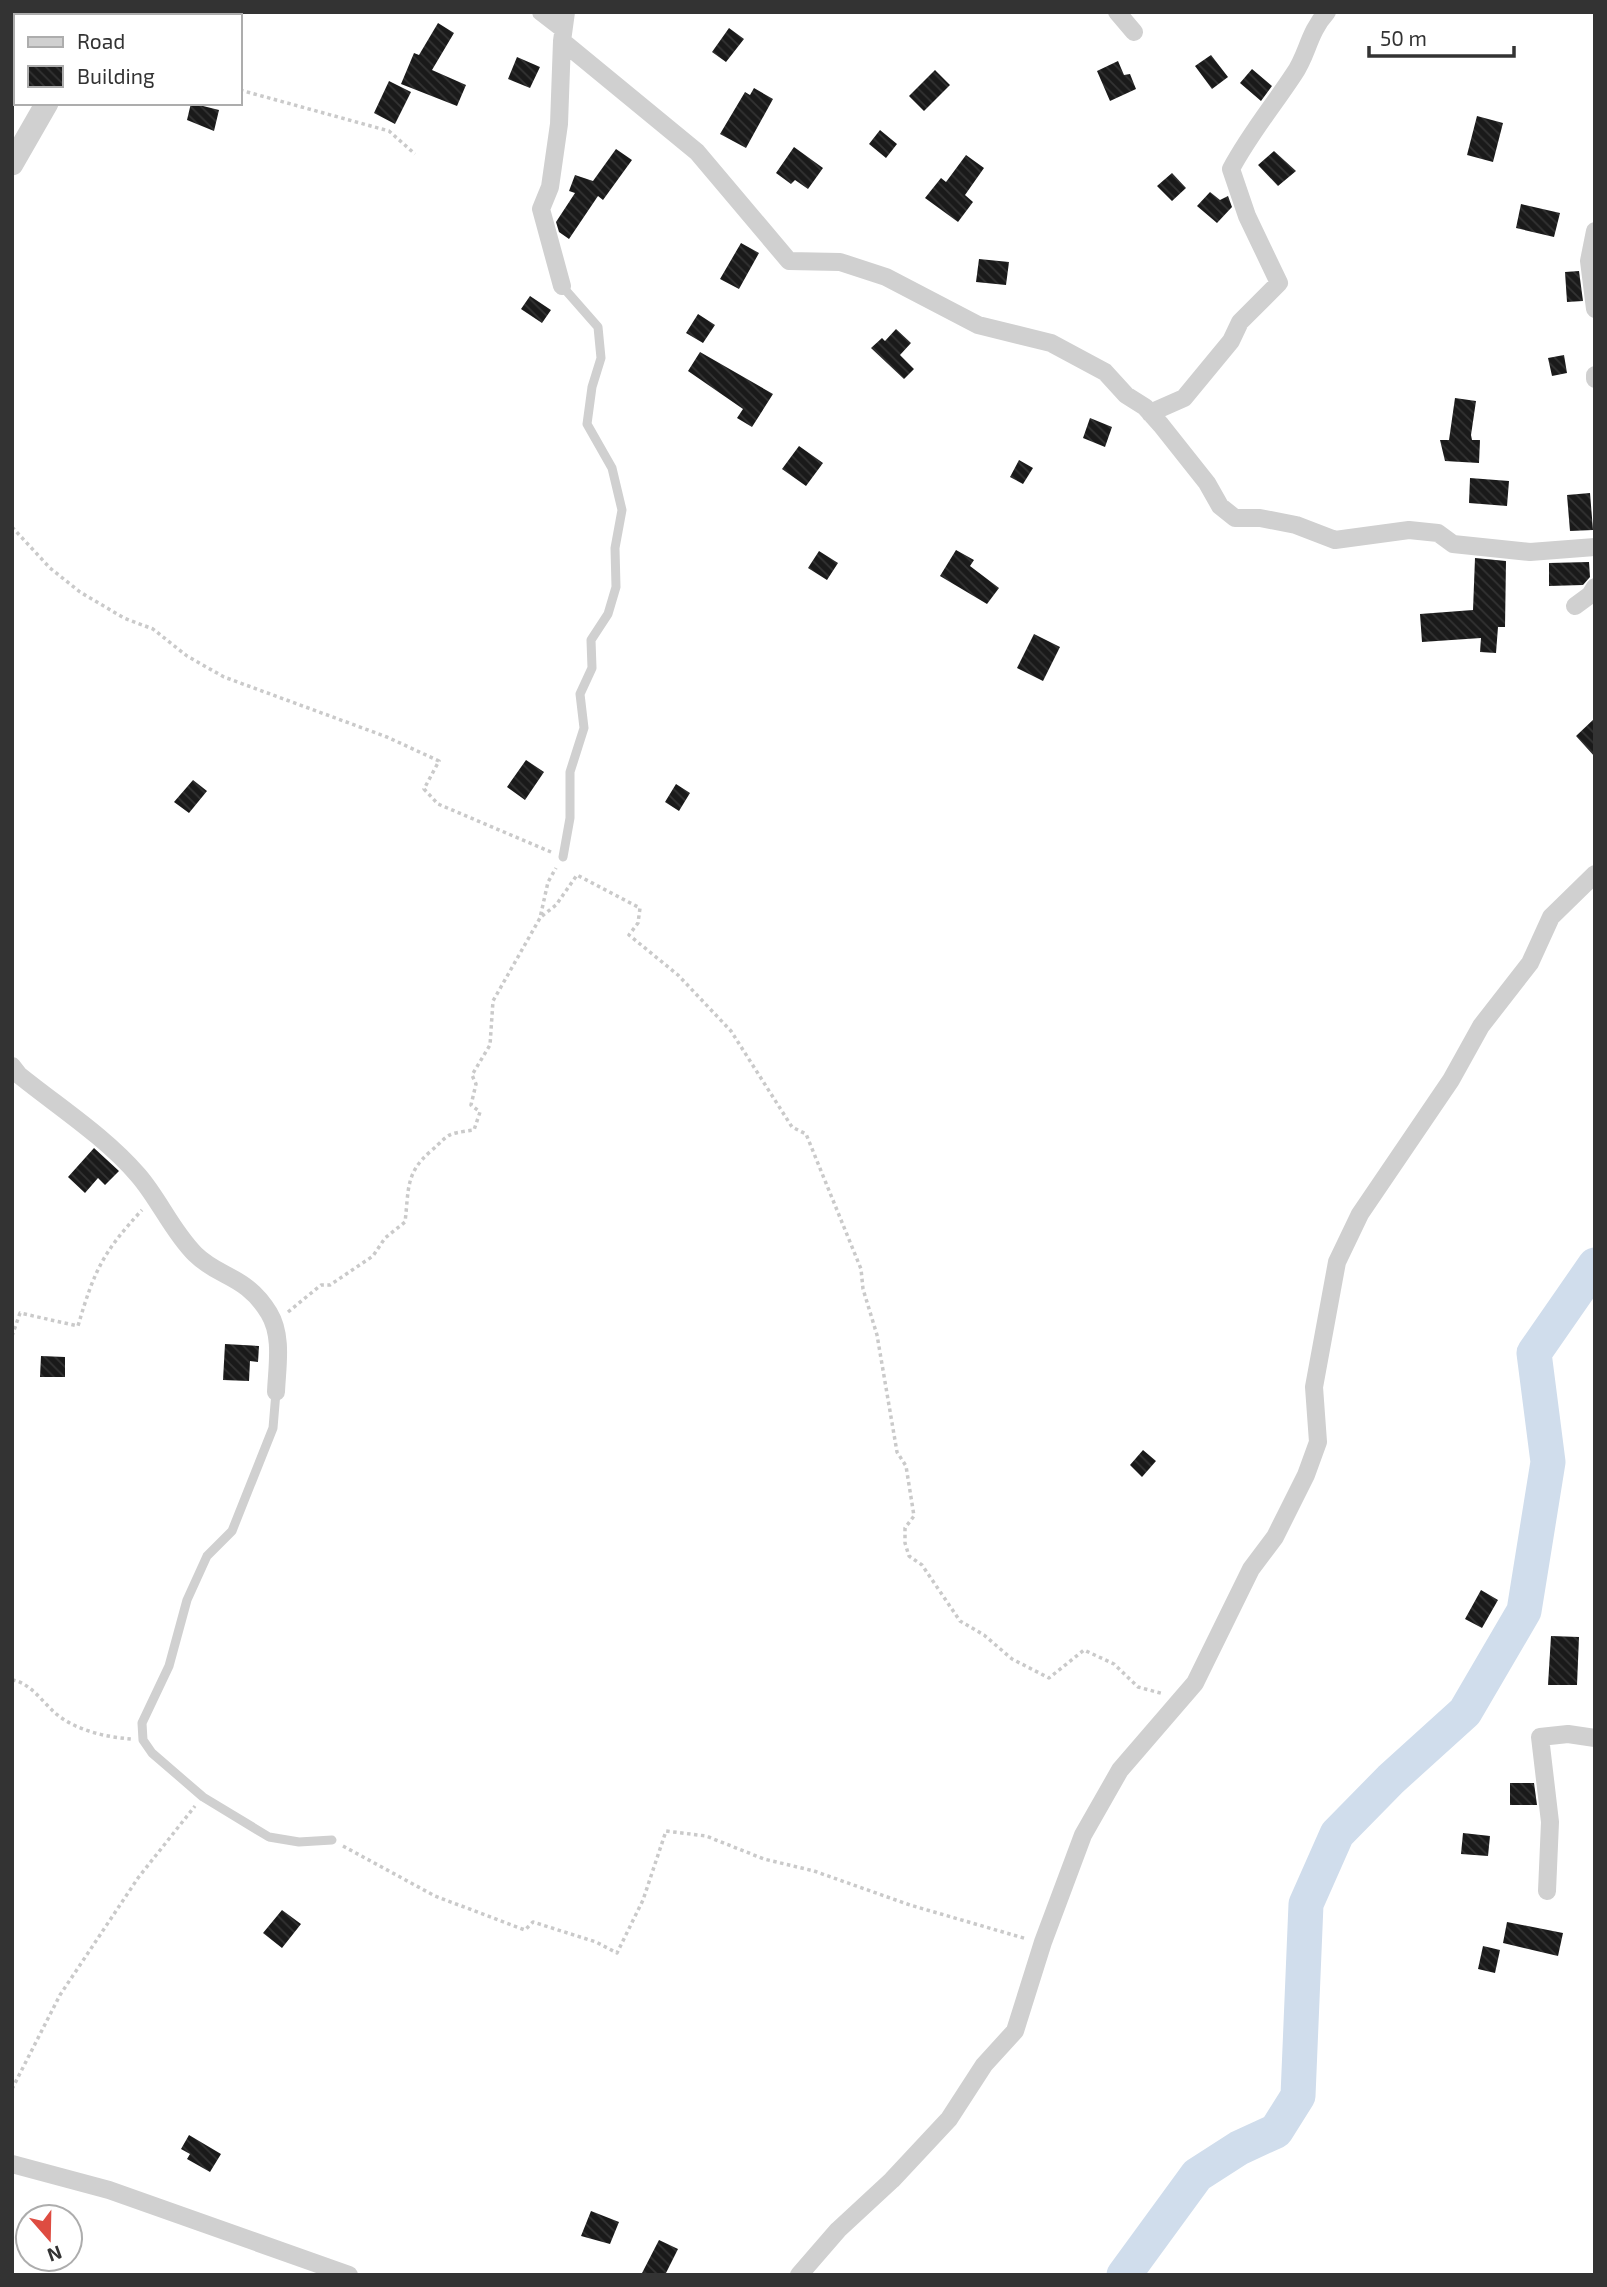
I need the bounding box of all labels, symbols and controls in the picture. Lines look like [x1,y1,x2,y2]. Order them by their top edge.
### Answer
legend [14,14,242,105]
scale bar [1369,14,1514,58]
text: 50 m [1380,25,1427,50]
text: Road [77,28,125,53]
text: Building [77,63,155,88]
north arrow [14,2203,84,2273]
text: N [45,2241,65,2268]

